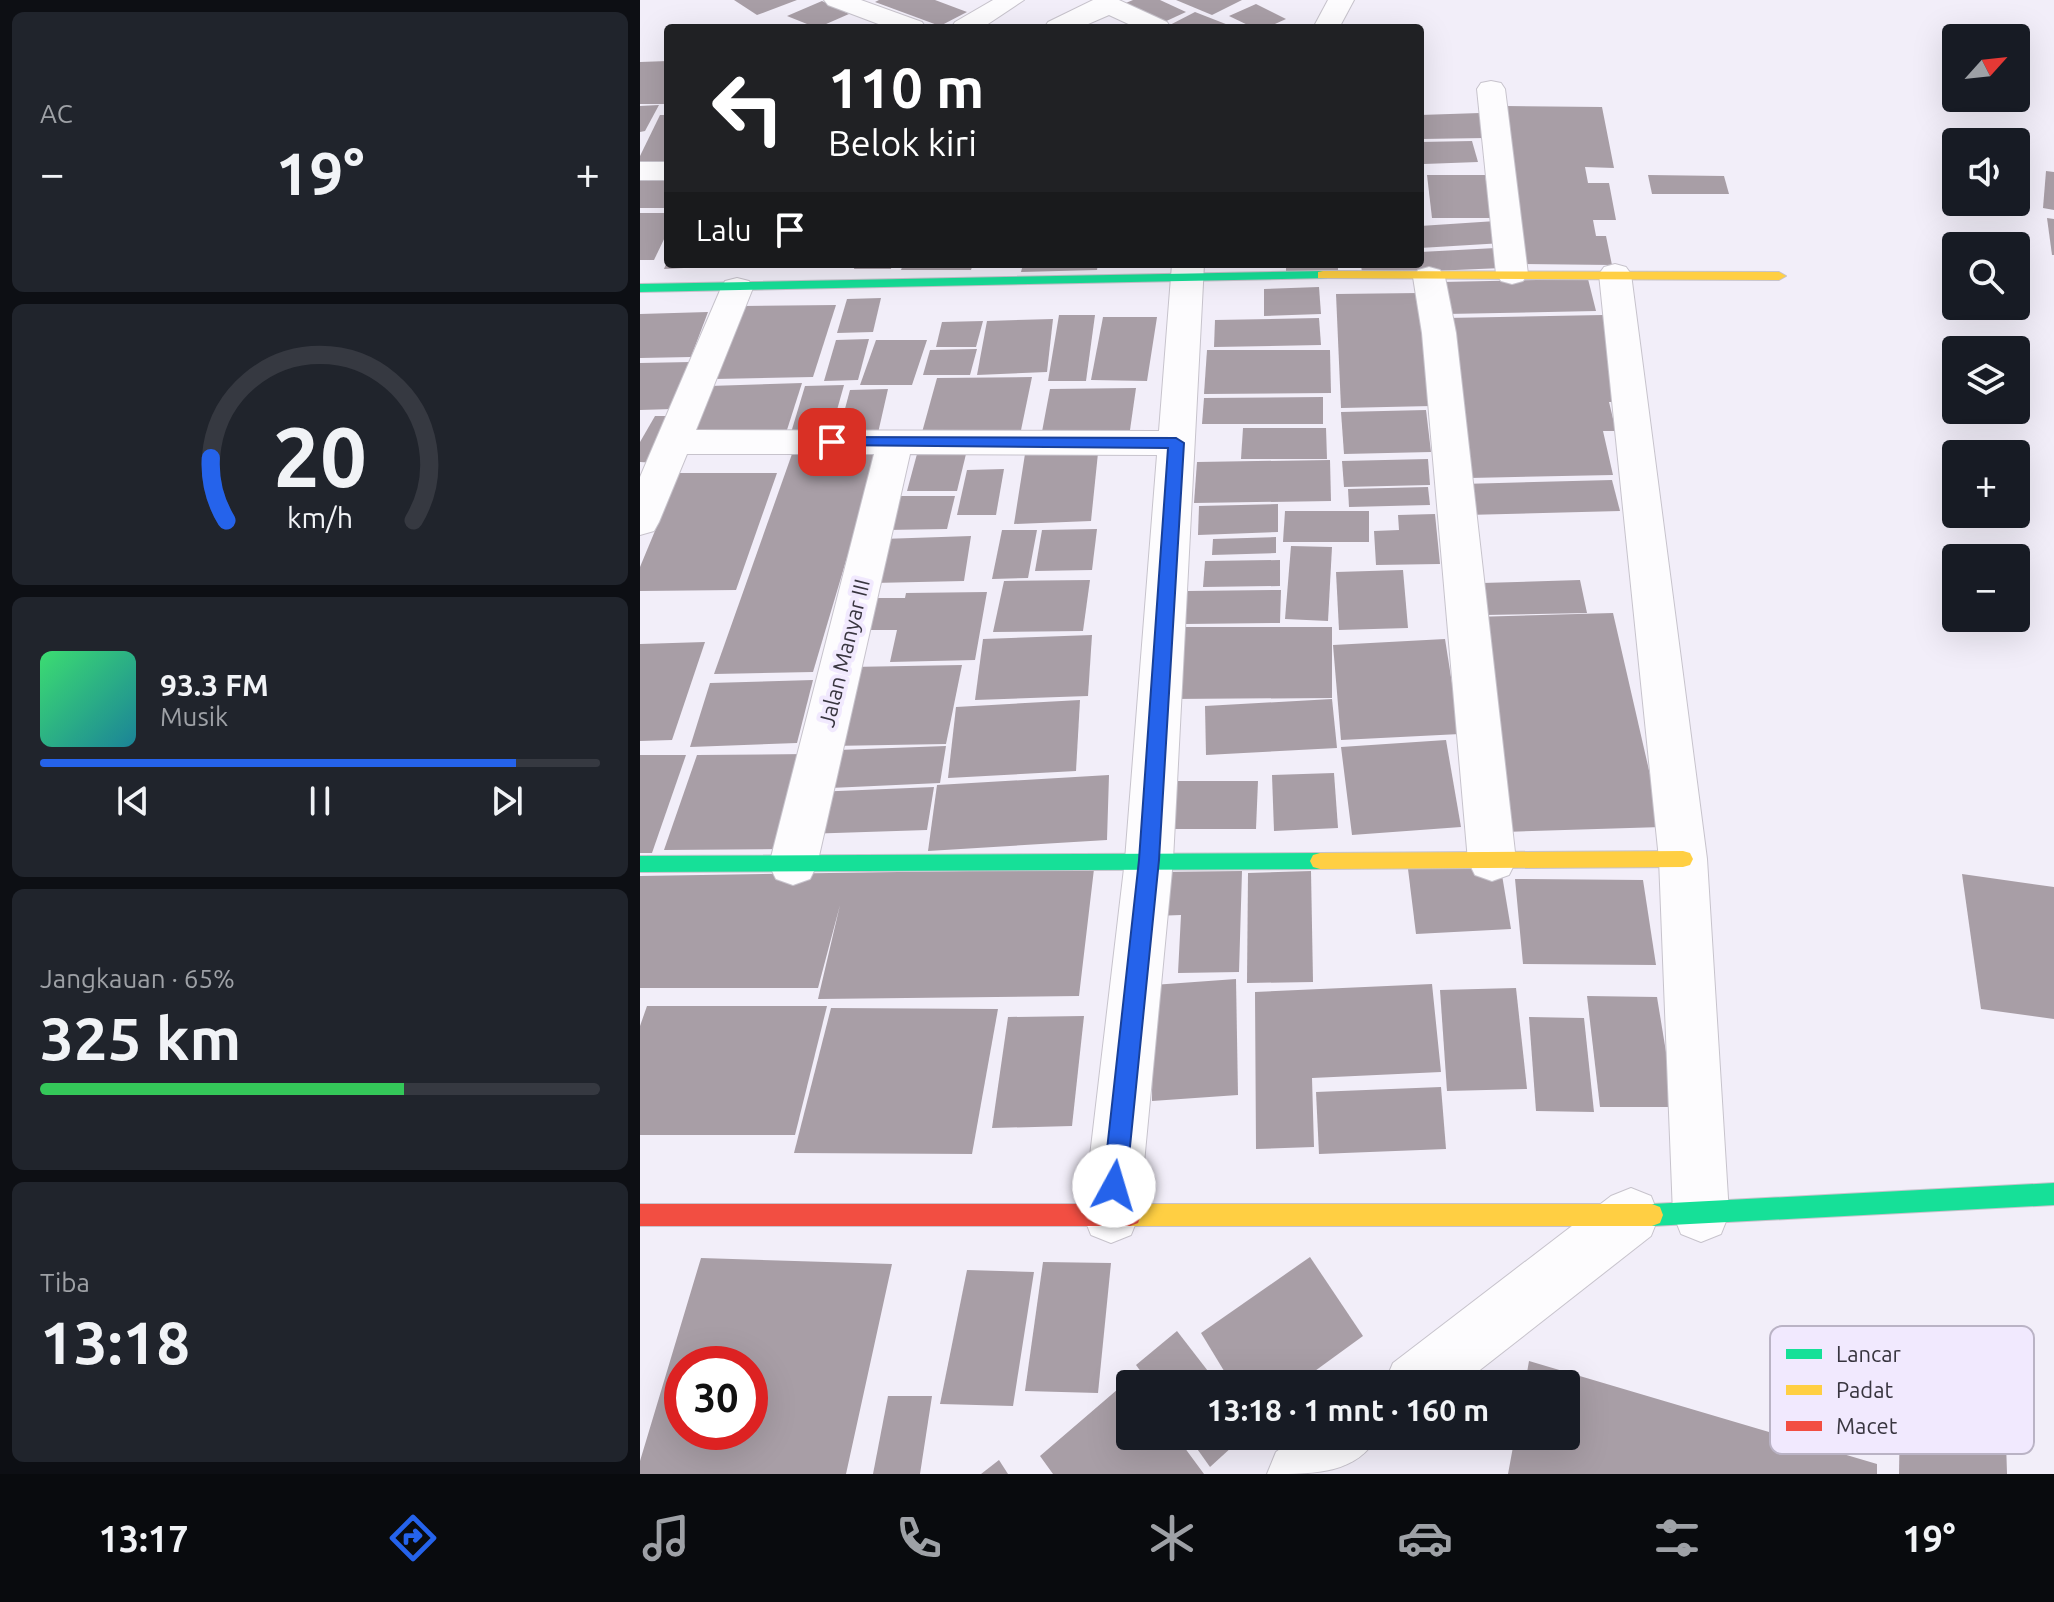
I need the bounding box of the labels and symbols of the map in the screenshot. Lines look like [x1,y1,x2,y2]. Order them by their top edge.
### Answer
north arrow [1942,24,2030,112]
pin [798,408,866,476]
street label: Jalan Manyar III [813,576,874,730]
position arrow [1072,1144,1156,1228]
legend [1770,1326,2034,1454]
text: Lancar [1836,1341,1902,1366]
speed limit sign: 30 [664,1346,768,1450]
text: Padat [1836,1377,1893,1402]
text: Macet [1836,1413,1898,1438]

